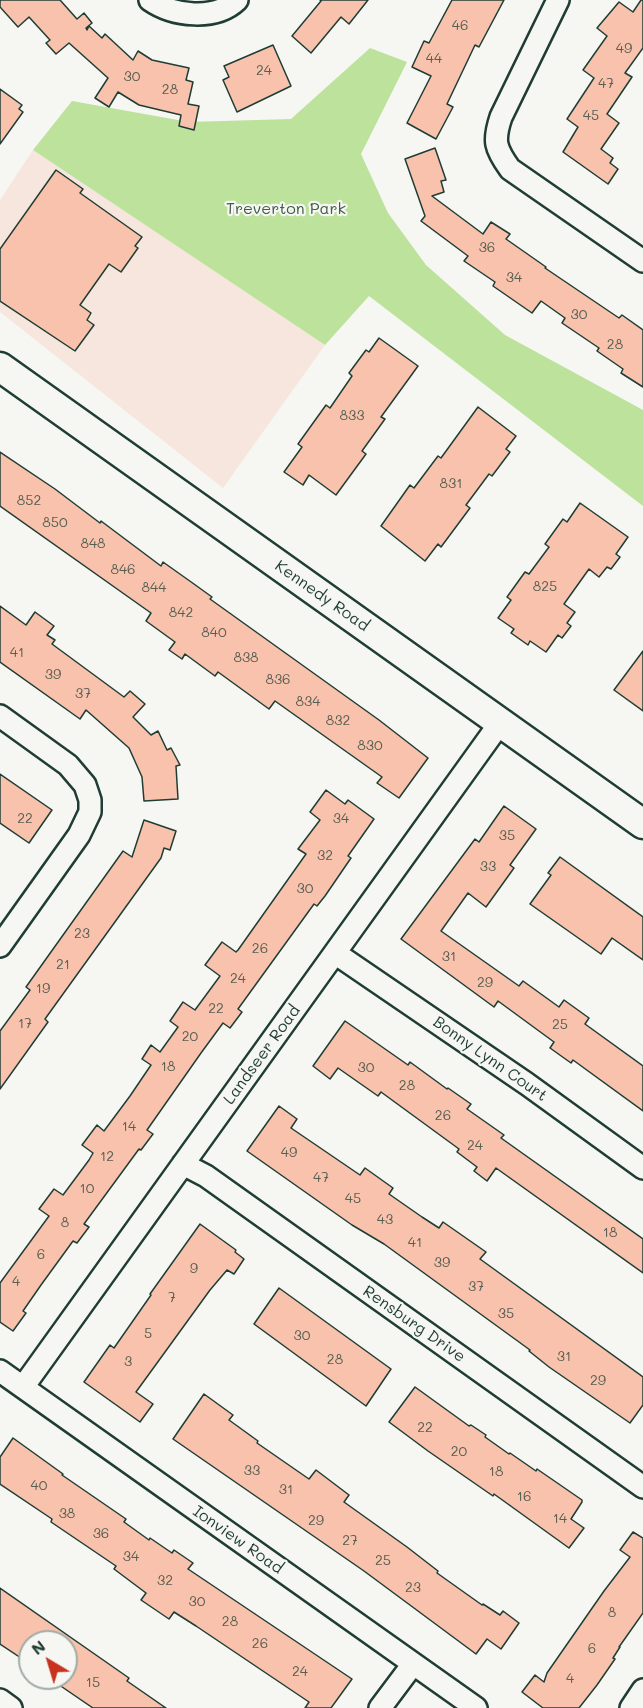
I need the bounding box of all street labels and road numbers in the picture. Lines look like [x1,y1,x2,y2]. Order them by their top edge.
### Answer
street label: Kennedy Road [271,556,373,636]
street label: Landseer Road [220,1002,304,1108]
street label: Bonny Lynn Court [429,1012,551,1106]
street label: Rensburg Drive [359,1282,469,1366]
street label: Ionview Road [189,1502,287,1578]

